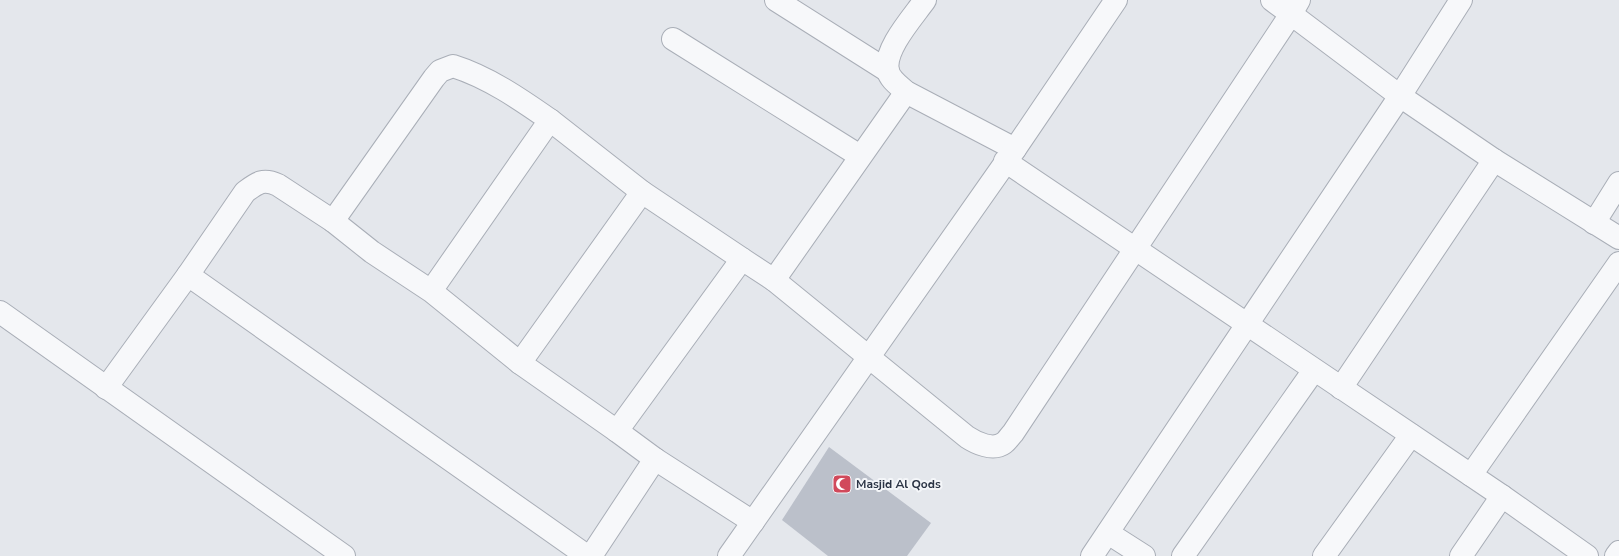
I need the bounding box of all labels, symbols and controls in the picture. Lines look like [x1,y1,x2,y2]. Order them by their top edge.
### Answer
mosque icon: Masjid Al Qods [831,473,853,495]
place label: Masjid Al Qods [856,476,941,492]

